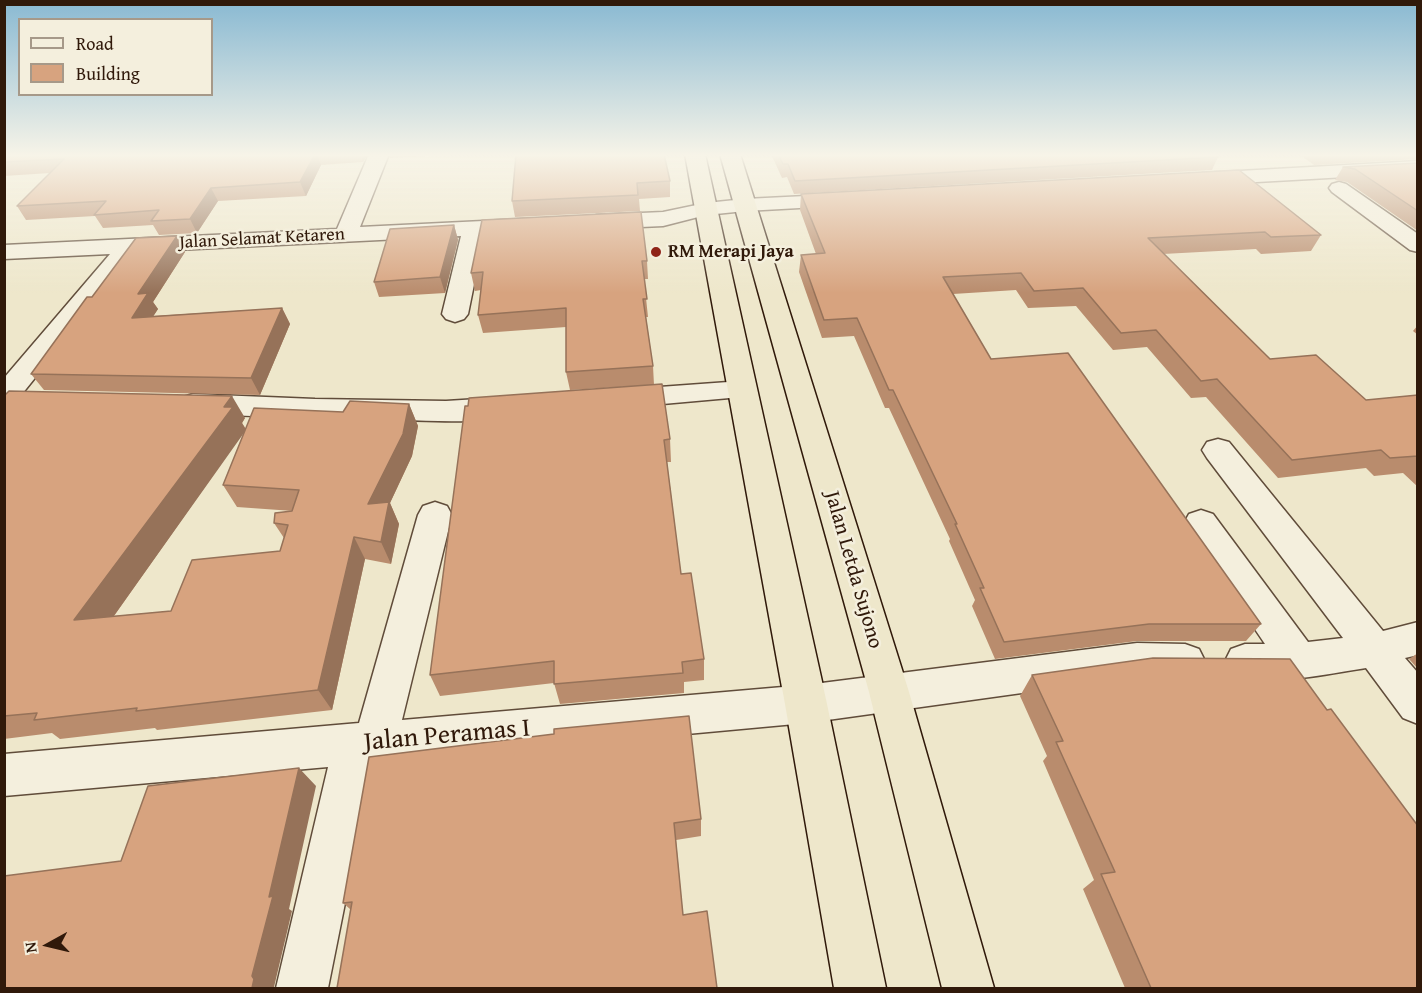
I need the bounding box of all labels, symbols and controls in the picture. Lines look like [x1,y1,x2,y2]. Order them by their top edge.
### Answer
legend [18,18,213,96]
text: Road [76,30,114,57]
text: Building [76,60,140,87]
street label: Jalan Selamat Ketaren [179,224,345,254]
place label: RM Merapi Jaya [668,241,794,263]
marker: RM Merapi Jaya [649,245,663,259]
street label: Jalan Letda Sujono [818,488,888,652]
street label: Jalan Peramas I [363,713,531,759]
north arrow [18,915,78,975]
text: N [18,941,43,954]

